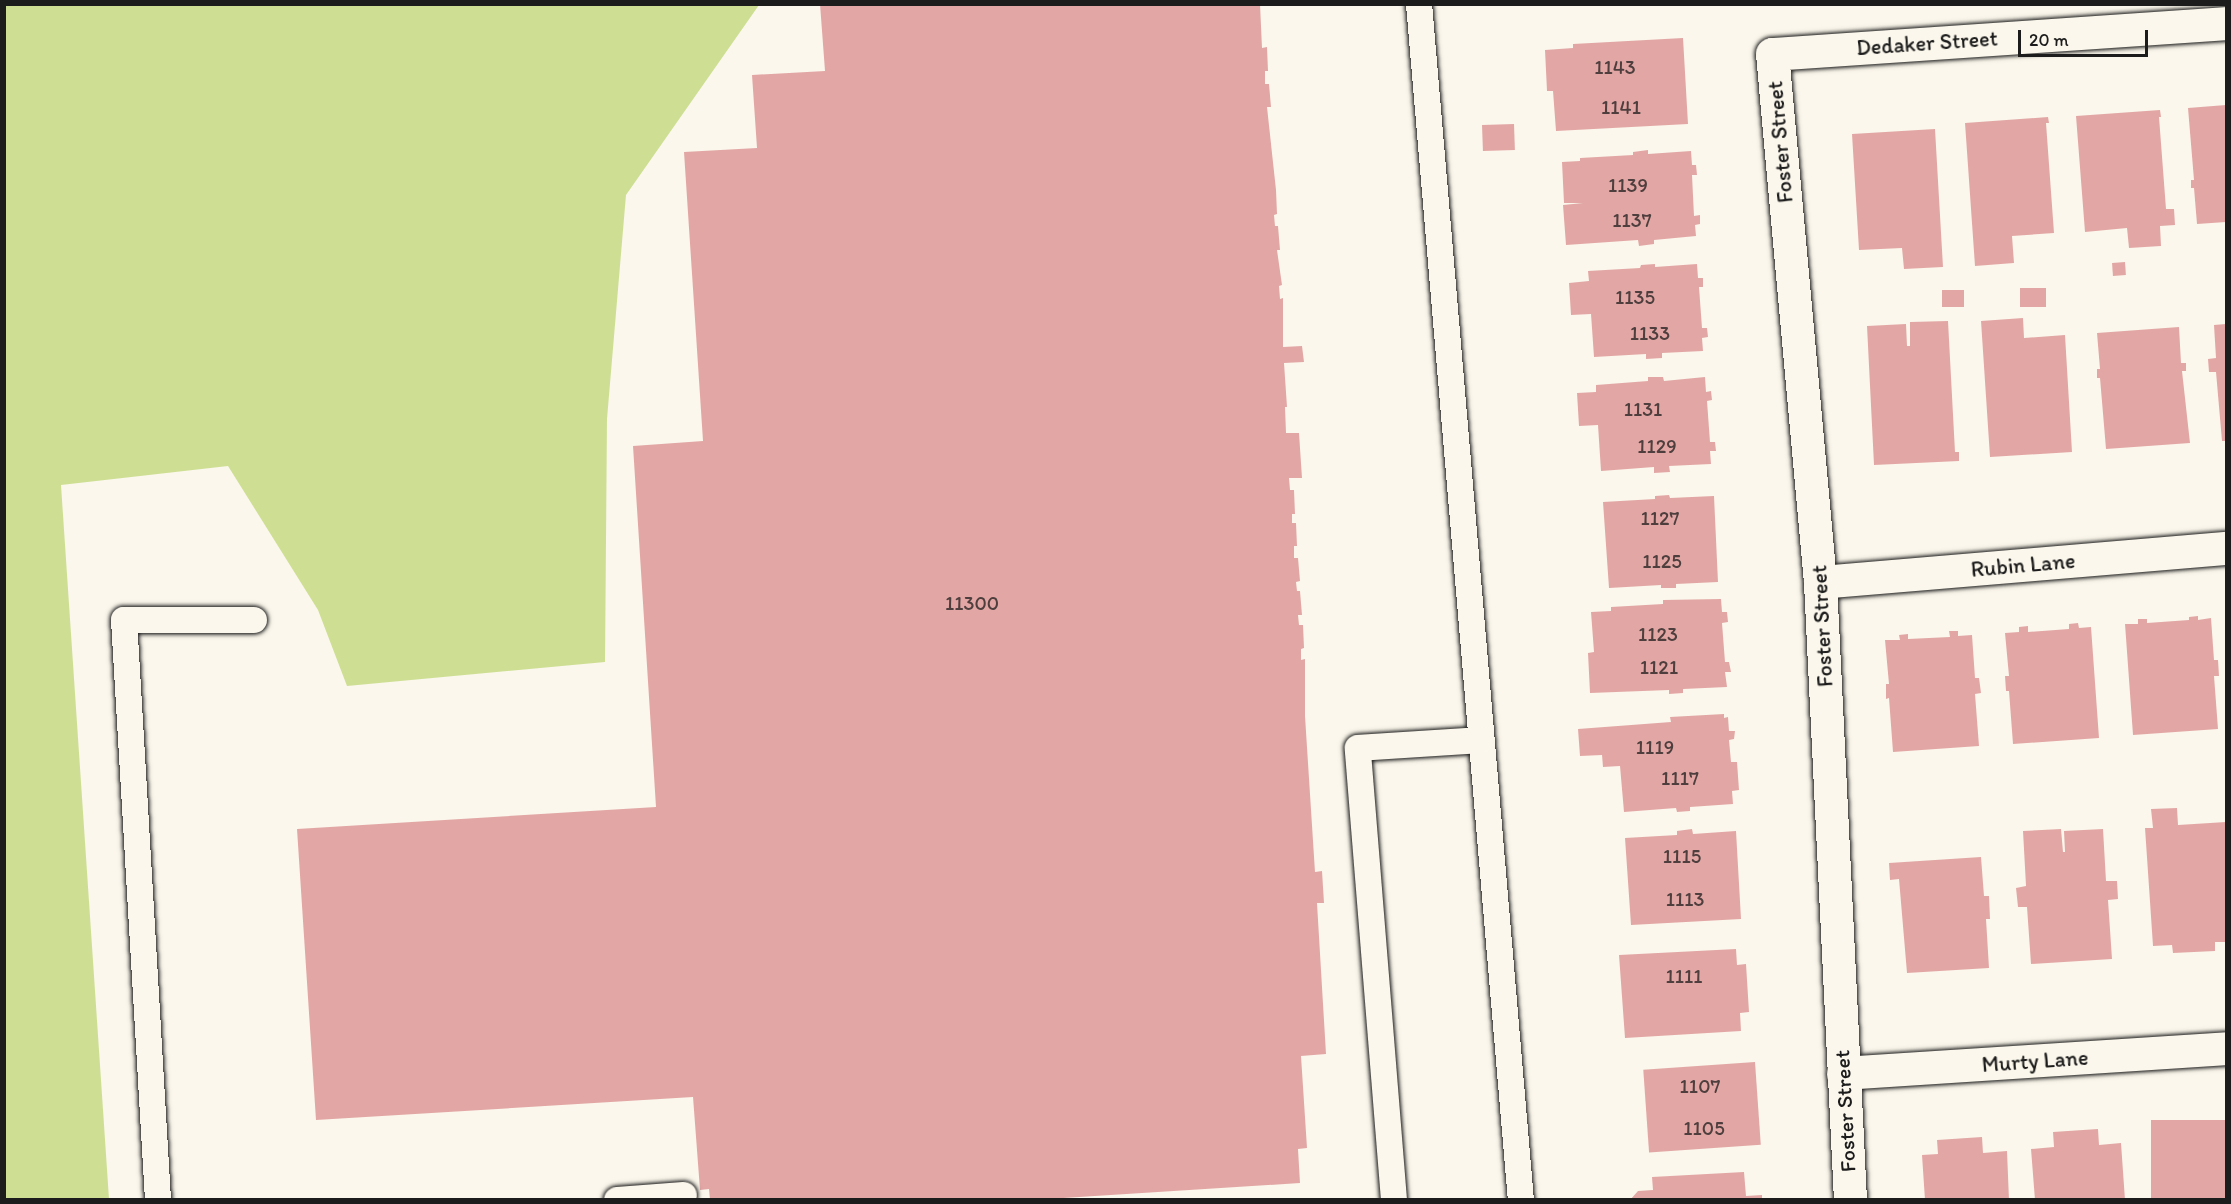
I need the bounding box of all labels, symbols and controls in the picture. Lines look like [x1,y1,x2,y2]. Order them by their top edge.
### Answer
scale bar [2021,18,2152,56]
street label: Dedaker Street [1855,25,1999,61]
text: 20 m [2029,29,2069,51]
house number: 1143 [1594,55,1636,79]
street label: Foster Street [1762,80,1798,204]
house number: 1141 [1601,95,1641,119]
house number: 1139 [1608,173,1648,197]
house number: 1137 [1612,208,1652,232]
house number: 1135 [1615,285,1655,309]
house number: 1133 [1630,321,1670,345]
house number: 1131 [1624,397,1662,421]
house number: 1129 [1637,434,1677,458]
house number: 1127 [1641,506,1679,530]
street label: Rubin Lane [1970,547,2076,583]
house number: 1125 [1642,549,1682,573]
street label: Foster Street [1806,564,1838,688]
house number: 11300 [945,591,999,615]
house number: 1123 [1638,622,1678,646]
house number: 1121 [1640,655,1678,679]
house number: 1119 [1636,735,1674,759]
house number: 1117 [1661,766,1699,790]
house number: 1115 [1663,844,1701,868]
house number: 1113 [1666,887,1704,911]
house number: 1111 [1665,964,1703,988]
street label: Murty Lane [1981,1044,2089,1078]
street label: Foster Street [1829,1049,1861,1173]
house number: 1107 [1680,1074,1720,1098]
house number: 1105 [1683,1116,1725,1140]

